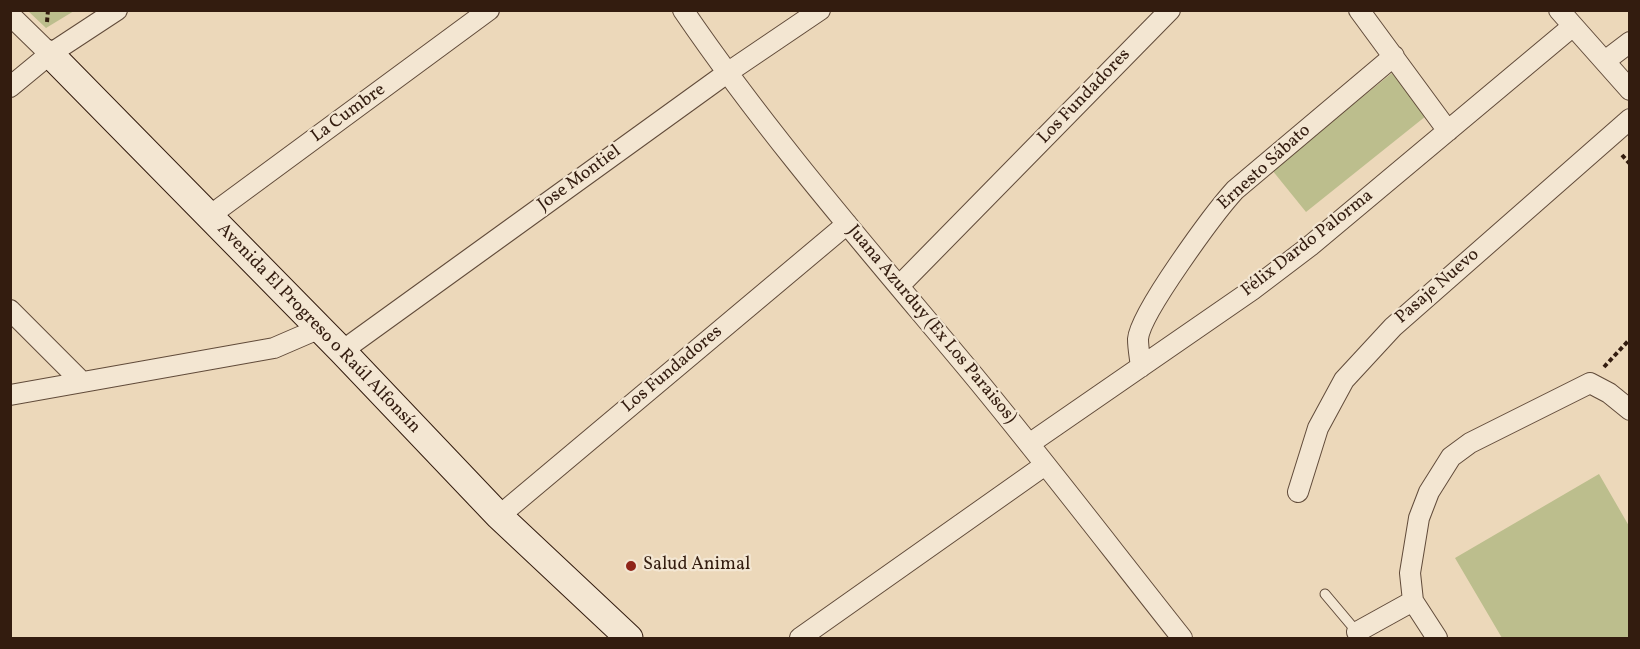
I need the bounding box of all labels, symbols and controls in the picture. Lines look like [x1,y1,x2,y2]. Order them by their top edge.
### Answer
street label: Los Fundadores [1034,45,1136,149]
street label: La Cumbre [308,80,390,148]
street label: Ernesto Sábato [1214,121,1316,215]
street label: Jose Montiel [534,142,626,216]
street label: Félix Dardo Palorma [1238,186,1378,302]
street label: Avenida El Progreso o Raúl Alfonsín [212,219,424,439]
street label: Juana Azurduy (Ex Los Paraisos) [842,221,1020,429]
street label: Pasaje Nuevo [1392,245,1484,329]
street label: Los Fundadores [619,322,727,418]
place label: Salud Animal [643,555,750,577]
marker: Salud Animal [624,559,638,573]

